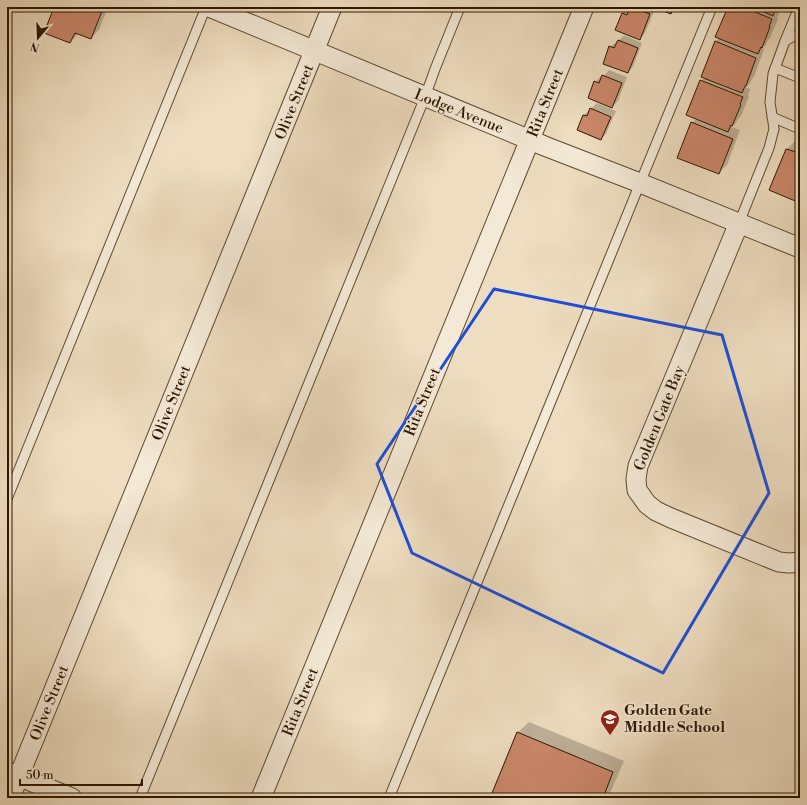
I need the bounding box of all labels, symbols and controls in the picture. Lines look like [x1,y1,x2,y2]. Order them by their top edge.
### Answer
north arrow [18,18,58,58]
text: N [28,38,41,55]
street label: Olive Street [271,61,318,143]
street label: Rita Street [523,66,568,140]
street label: Lodge Avenue [411,85,506,138]
street label: Olive Street [148,362,195,444]
street label: Golden Gate Bay [630,362,689,474]
street label: Rita Street [400,365,445,439]
street label: Olive Street [26,662,73,744]
street label: Rita Street [278,665,323,739]
place label: Golden Gate Middle School [624,701,725,737]
school or university icon: Golden Gate Middle School [599,708,621,736]
scale bar [20,761,142,787]
text: 50 m [26,768,54,783]

